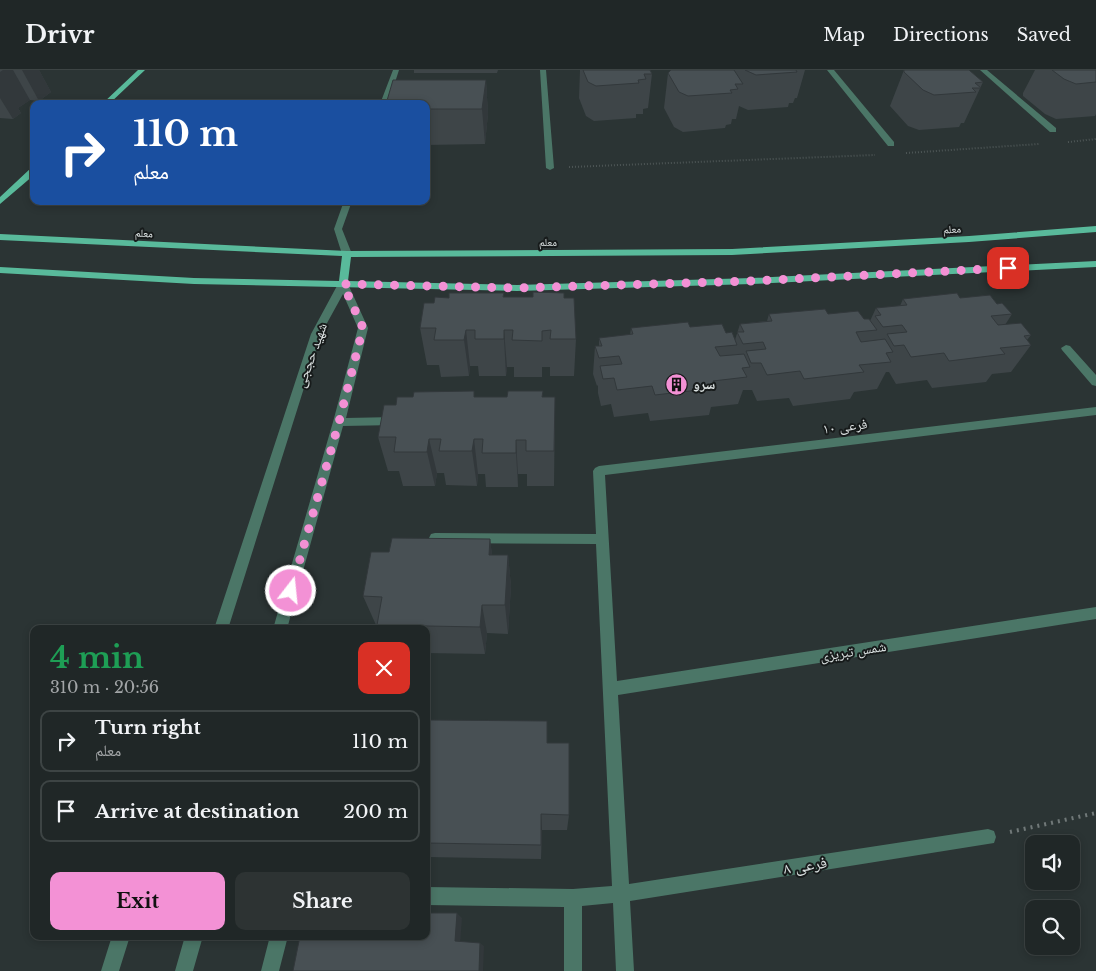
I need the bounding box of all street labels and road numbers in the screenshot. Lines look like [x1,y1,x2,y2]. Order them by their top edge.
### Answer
street label: معلم [943,222,961,237]
street label: معلم [135,226,153,241]
street label: معلم [539,235,557,250]
street label: شهید حججی [291,320,331,390]
street label: فرعی ۱۰ [822,414,868,438]
street label: شمس تبریزی [819,637,887,665]
street label: فرعی ۸ [782,852,828,879]

